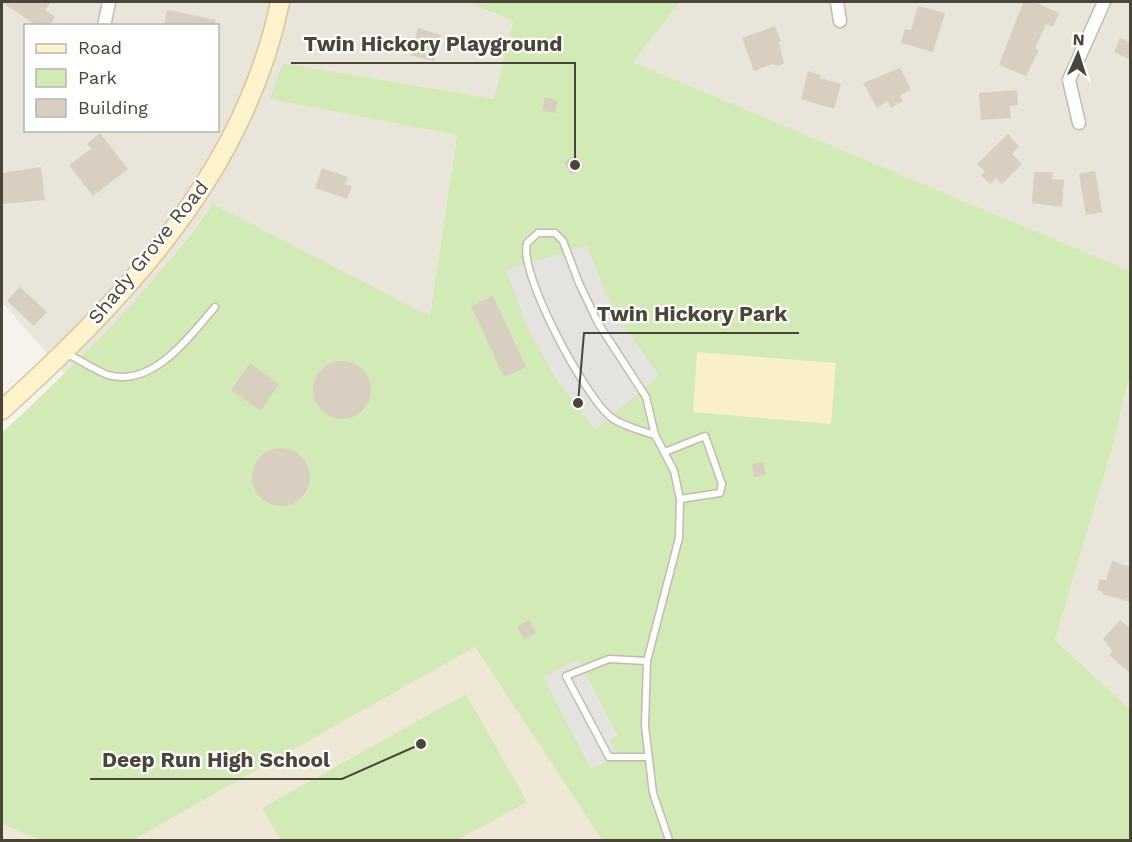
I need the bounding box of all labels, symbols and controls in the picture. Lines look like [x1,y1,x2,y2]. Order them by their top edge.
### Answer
legend [24,24,219,132]
callout: Twin Hickory Playground [291,24,575,63]
north arrow [1048,24,1108,84]
text: N [1072,30,1085,49]
text: Twin Hickory Playground [303,31,563,56]
text: Road [78,37,122,58]
text: Park [78,67,117,88]
text: Building [78,97,148,118]
street label: Shady Grove Road [83,175,213,329]
callout: Twin Hickory Park [584,294,799,333]
text: Twin Hickory Park [597,301,788,326]
callout: Deep Run High School [90,740,342,779]
text: Deep Run High School [102,747,330,772]

